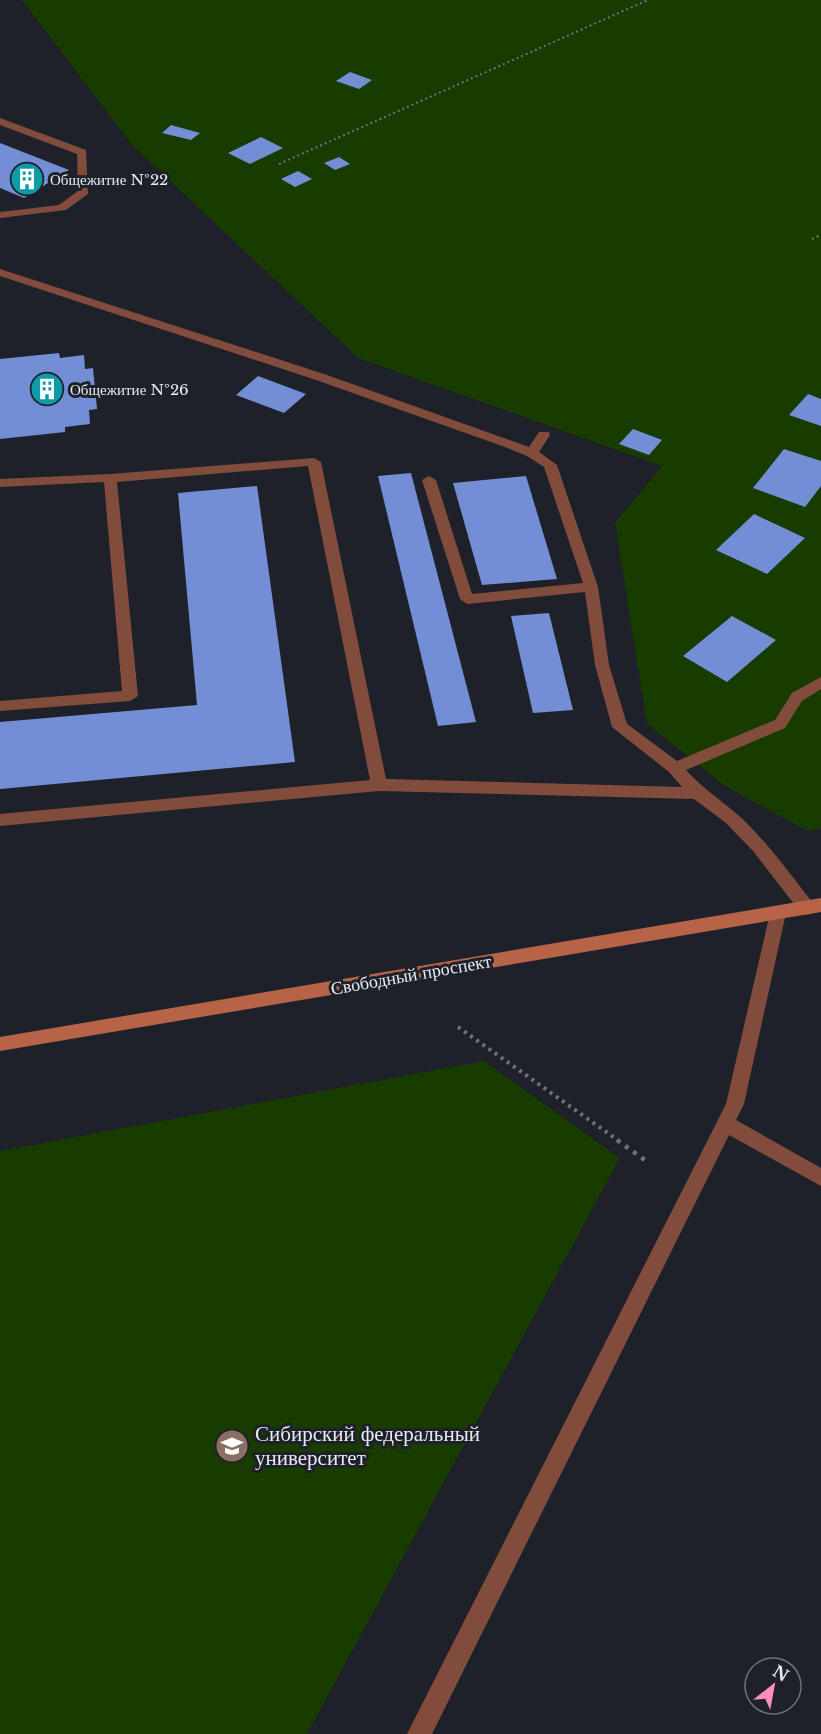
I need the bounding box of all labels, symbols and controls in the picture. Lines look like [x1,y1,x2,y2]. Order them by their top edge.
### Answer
building icon: Общежитие №22 [9,161,45,197]
place label: Общежитие №22 [50,170,168,189]
building icon: Общежитие №26 [29,371,65,407]
place label: Общежитие №26 [70,380,189,399]
street label: Свободный проспект [329,950,493,1000]
place label: Сибирский федеральный университет [255,1421,480,1471]
school or university icon: Сибирский федеральный университет [214,1428,250,1464]
north arrow [743,1656,803,1716]
text: N [769,1661,792,1686]

